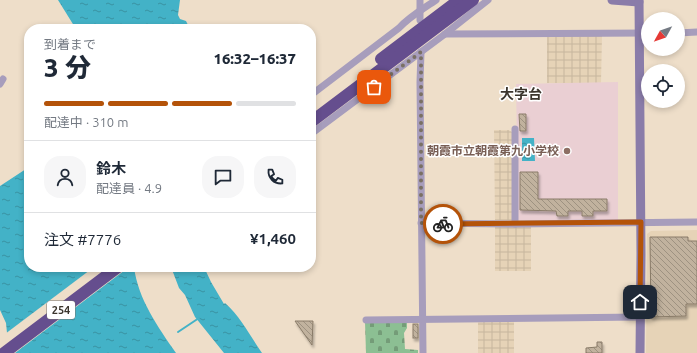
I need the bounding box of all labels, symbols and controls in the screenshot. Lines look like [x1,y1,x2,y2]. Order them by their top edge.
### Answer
north arrow [641,12,685,56]
map controls [641,12,685,108]
text: 到着まで [44,37,96,51]
text: 16:32–16:37 [213,50,296,67]
text: 3 分 [44,53,91,82]
button: locate [641,64,685,108]
pin [357,70,391,104]
icon: bag [363,76,385,98]
district label: 大字台 [500,86,542,102]
text: 配達中 · 310 m [44,115,128,129]
place label: 朝霞市立朝霞第九小学校 [427,144,559,157]
marker: 朝霞市立朝霞第九小学校 [562,146,572,156]
button: person [44,156,86,198]
button: chat [202,156,244,198]
button: phone [254,156,296,198]
text: 鈴木 [96,160,126,177]
text: 配達員 · 4.9 [96,181,162,195]
courier [423,204,463,244]
icon: bike [432,213,454,235]
text: ¥1,460 [250,230,296,247]
text: 注文 #7776 [44,231,121,248]
pin [623,285,657,319]
icon: home [629,291,651,313]
road number: 254 [47,301,75,319]

